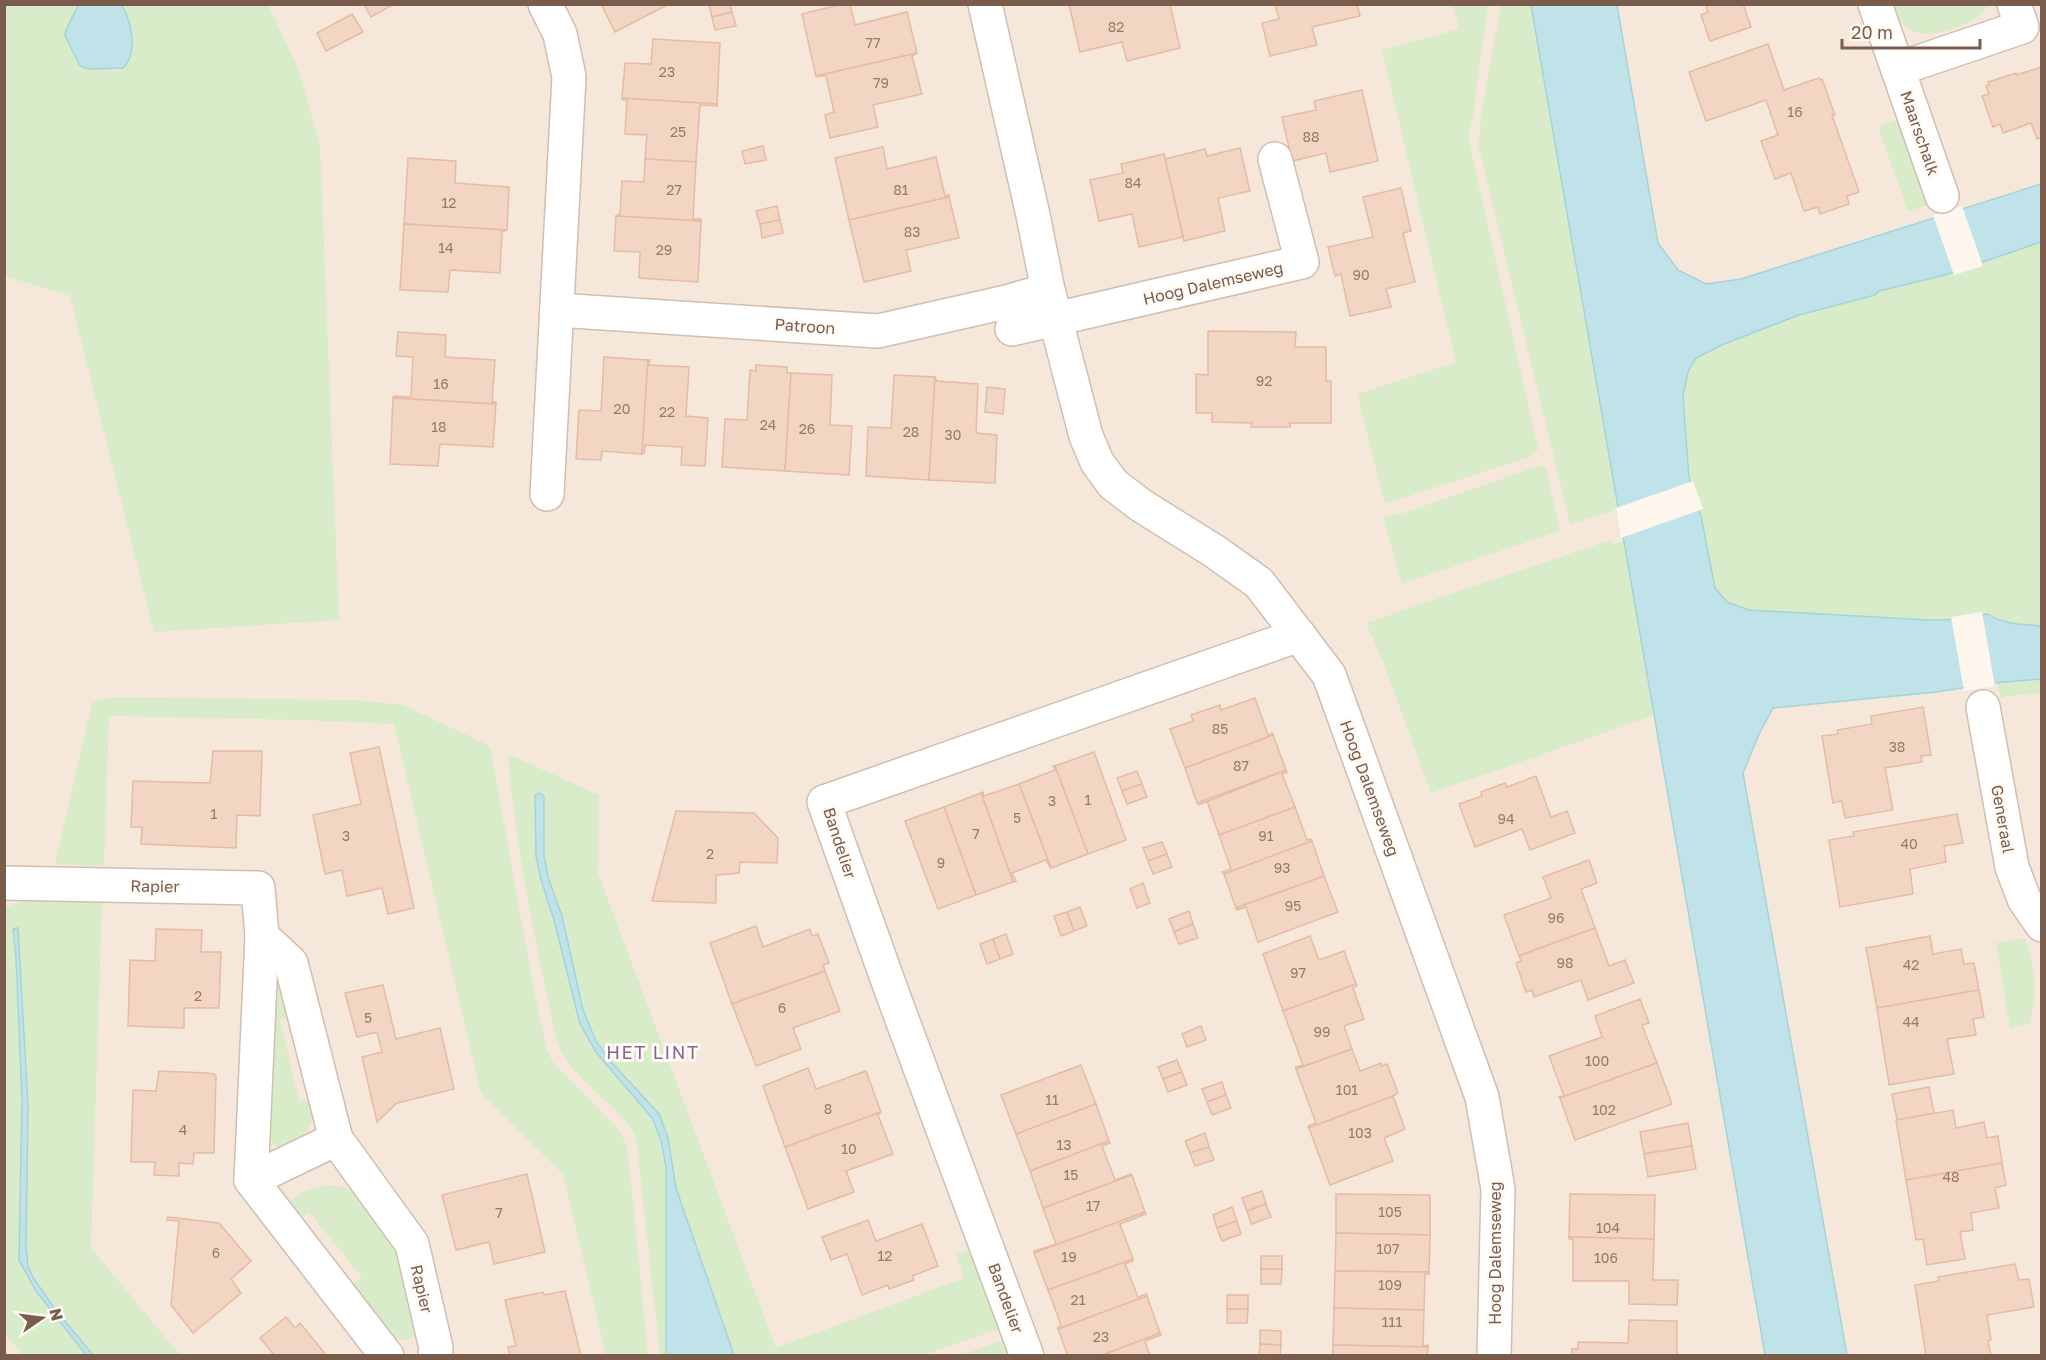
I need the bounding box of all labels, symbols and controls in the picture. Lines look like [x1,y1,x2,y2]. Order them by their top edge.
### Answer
scale bar [1842,12,1980,50]
house number: 82 [1108,18,1124,35]
text: 20 m [1851,21,1893,43]
house number: 77 [866,34,880,51]
house number: 23 [659,63,675,80]
house number: 79 [873,74,889,91]
street label: Maarschalk [1896,88,1944,178]
house number: 16 [1787,103,1803,120]
house number: 25 [670,123,686,140]
house number: 88 [1302,128,1320,145]
house number: 84 [1124,174,1142,191]
house number: 27 [666,181,682,198]
house number: 81 [893,181,909,198]
house number: 12 [442,194,456,211]
house number: 83 [904,223,920,240]
house number: 14 [438,239,454,256]
house number: 29 [656,241,672,258]
street label: Hoog Dalemseweg [1141,257,1285,309]
house number: 90 [1352,266,1370,283]
street label: Patroon [774,314,836,338]
house number: 92 [1256,372,1272,389]
house number: 16 [433,375,449,392]
house number: 20 [614,400,630,417]
house number: 22 [659,403,675,420]
house number: 24 [760,416,776,433]
house number: 18 [431,418,447,435]
house number: 26 [799,420,815,437]
house number: 28 [903,423,919,440]
house number: 30 [945,426,961,443]
street label: Hoog Dalemseweg [1336,717,1404,859]
house number: 85 [1212,720,1228,737]
house number: 38 [1889,738,1905,755]
house number: 87 [1233,757,1249,774]
street label: Generaal [1987,783,2019,855]
house number: 1 [1085,791,1092,808]
house number: 3 [1048,792,1056,809]
house number: 1 [211,805,218,822]
street label: Bandelier [819,805,861,881]
house number: 5 [1013,809,1021,826]
house number: 94 [1497,810,1515,827]
house number: 7 [972,825,980,842]
house number: 3 [342,827,350,844]
house number: 91 [1258,827,1274,844]
house number: 40 [1900,835,1918,852]
house number: 2 [706,845,714,862]
house number: 9 [937,854,945,871]
house number: 93 [1274,859,1290,876]
street label: Rapier [130,876,180,896]
house number: 95 [1285,897,1301,914]
house number: 96 [1548,909,1564,926]
house number: 98 [1556,954,1574,971]
house number: 42 [1903,956,1919,973]
house number: 97 [1290,964,1306,981]
house number: 2 [194,987,202,1004]
house number: 6 [778,999,786,1016]
house number: 5 [364,1009,372,1026]
house number: 44 [1902,1013,1920,1030]
house number: 99 [1314,1023,1330,1040]
district label: HET LINT [606,1041,700,1063]
house number: 100 [1585,1052,1609,1069]
house number: 101 [1336,1081,1358,1098]
house number: 11 [1045,1091,1059,1108]
house number: 8 [824,1100,832,1117]
house number: 102 [1592,1101,1616,1118]
house number: 4 [179,1121,187,1138]
house number: 103 [1348,1124,1372,1141]
house number: 13 [1057,1136,1071,1153]
house number: 10 [841,1140,857,1157]
house number: 15 [1064,1166,1078,1183]
house number: 48 [1942,1168,1960,1185]
street label: Hoog Dalemseweg [1485,1181,1505,1325]
house number: 17 [1086,1197,1100,1214]
house number: 105 [1378,1203,1402,1220]
house number: 7 [495,1204,503,1221]
house number: 104 [1596,1219,1620,1236]
house number: 107 [1377,1240,1399,1257]
house number: 6 [212,1244,220,1261]
house number: 12 [878,1247,892,1264]
house number: 19 [1061,1248,1077,1265]
house number: 106 [1594,1249,1618,1266]
street label: Bandelier [984,1260,1028,1336]
street label: Rapier [407,1263,437,1315]
house number: 109 [1378,1276,1402,1293]
north arrow [12,1288,72,1348]
house number: 21 [1071,1291,1086,1308]
text: N [45,1306,68,1323]
house number: 111 [1382,1313,1402,1330]
house number: 23 [1093,1328,1109,1345]

